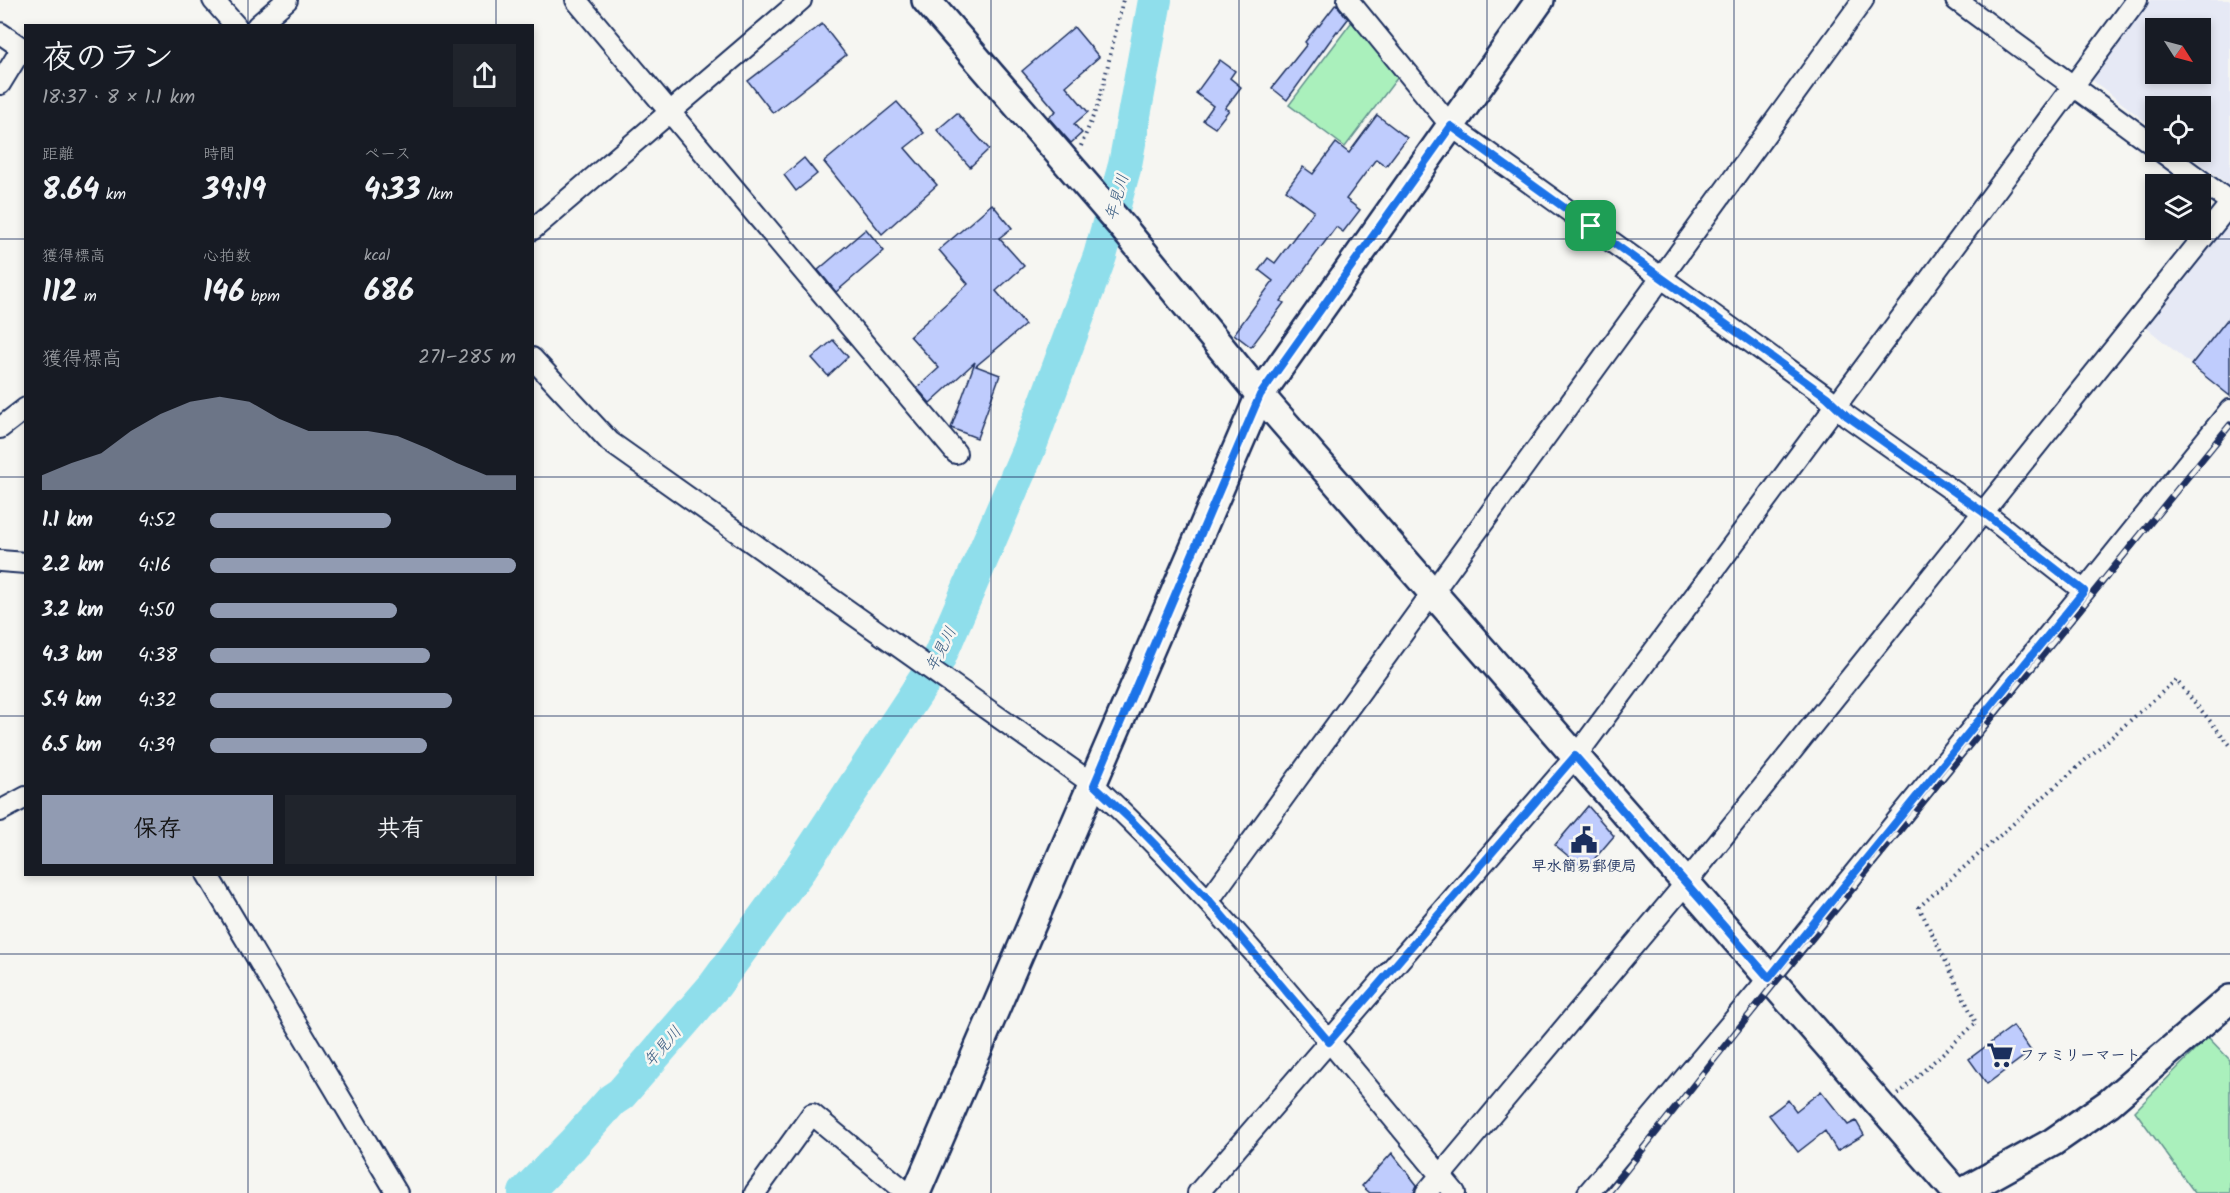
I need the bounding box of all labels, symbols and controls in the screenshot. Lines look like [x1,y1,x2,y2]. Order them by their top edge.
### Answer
north arrow [2145,18,2211,84]
map controls [2145,18,2211,240]
text: 夜のラン [42,33,174,86]
button: share [453,44,516,107]
text: 18:37 · 8 × 1.1 km [42,82,195,114]
button: locate [2145,96,2211,162]
text: 距離 [42,142,74,167]
text: 時間 [203,142,235,167]
text: ペース [364,142,411,167]
text: 8.64 [42,167,99,215]
text: 39:19 [203,167,266,215]
text: 4:33 [364,167,421,215]
water label: 年見川 [1099,171,1136,224]
button: layers [2145,174,2211,240]
text: km [99,182,126,207]
text: /km [421,182,453,207]
pin [1565,200,1616,251]
icon: arrive [1574,209,1607,242]
text: kcal [364,243,390,268]
text: 獲得標高 [42,244,106,269]
text: 心拍数 [203,244,251,269]
text: 686 [364,268,414,316]
text: 112 [42,269,78,317]
text: 146 [203,269,245,317]
text: m [78,284,97,309]
text: bpm [245,284,280,309]
text: 271–285 m [418,342,516,374]
text: 獲得標高 [42,344,122,376]
text: 1.1 km [42,505,93,537]
text: 4:52 [138,505,176,537]
text: 2.2 km [42,550,104,582]
text: 4:16 [138,550,171,582]
text: 3.2 km [42,595,103,627]
text: 4:50 [138,595,175,627]
water label: 年見川 [919,623,963,677]
text: 4.3 km [42,640,103,672]
text: 4:38 [138,640,177,672]
text: 5.4 km [42,685,102,717]
text: 4:32 [138,685,177,717]
text: 6.5 km [42,730,102,762]
text: 4:39 [138,730,175,762]
button: 保存 [42,795,273,864]
button: 共有 [285,795,516,864]
public building icon: 早水簡易郵便局 [1569,825,1599,855]
place label: 早水簡易郵便局 [1531,855,1637,879]
water label: 年見川 [638,1021,688,1073]
supermarket icon: ファミリーマート [1985,1040,2015,1070]
place label: ファミリーマート [2020,1044,2141,1068]

